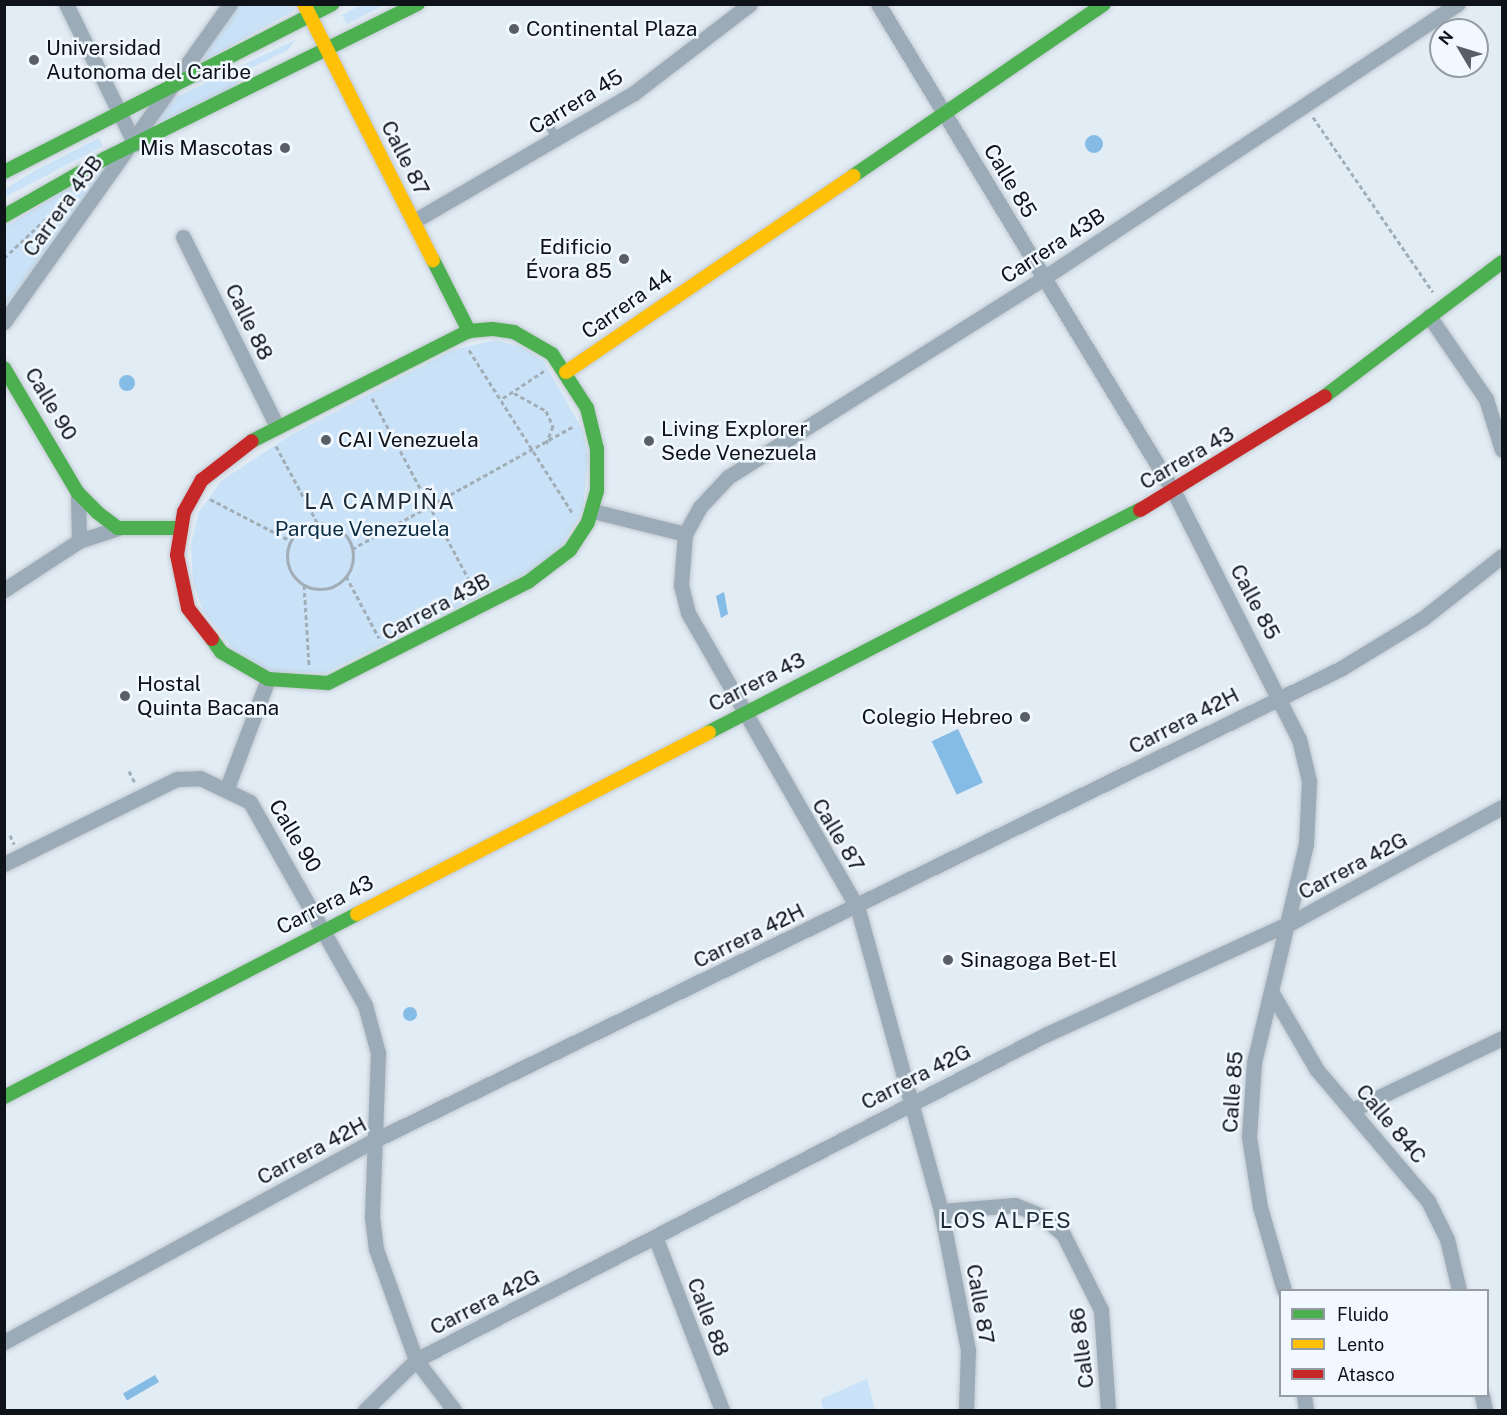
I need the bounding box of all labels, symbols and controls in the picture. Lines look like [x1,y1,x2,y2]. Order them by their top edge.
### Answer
place label: Continental Plaza [526,16,697,42]
north arrow [1429,18,1489,78]
marker: Continental Plaza [507,22,521,36]
text: N [1435,27,1457,49]
place label: Universidad Autonoma del Caribe [46,35,251,85]
marker: Universidad Autonoma del Caribe [27,53,41,67]
street label: Carrera 45 [524,64,628,140]
street label: Calle 87 [375,116,435,200]
place label: Mis Mascotas [140,135,273,161]
street label: Calle 85 [978,139,1042,223]
marker: Mis Mascotas [278,141,292,155]
street label: Carrera 45B [18,150,108,262]
street label: Carrera 43B [996,203,1110,289]
place label: Edificio Évora 85 [525,234,612,284]
marker: Edificio Évora 85 [617,252,631,266]
street label: Carrera 44 [577,264,677,344]
street label: Calle 88 [220,280,278,364]
street label: Calle 90 [19,363,83,445]
place label: Living Explorer Sede Venezuela [661,416,817,466]
street label: Carrera 43 [1135,421,1239,495]
place label: CAI Venezuela [338,427,479,453]
marker: CAI Venezuela [319,433,333,447]
marker: Living Explorer Sede Venezuela [642,434,656,448]
district label: LA CAMPIÑA [304,489,456,515]
park label: Parque Venezuela [274,516,450,542]
street label: Calle 85 [1225,560,1285,644]
street label: Carrera 43B [377,568,495,646]
street label: Carrera 43 [704,647,810,717]
place label: Hostal Quinta Bacana [137,671,279,721]
street label: Carrera 42H [1125,682,1243,760]
marker: Hostal Quinta Bacana [118,689,132,703]
place label: Colegio Hebreo [862,704,1013,730]
marker: Colegio Hebreo [1018,710,1032,724]
street label: Calle 87 [806,794,870,876]
street label: Calle 90 [263,795,327,877]
street label: Carrera 42G [1294,827,1412,905]
street label: Carrera 43 [272,870,378,940]
street label: Carrera 42H [689,898,809,974]
place label: Sinagoga Bet-El [960,947,1117,973]
marker: Sinagoga Bet-El [941,953,955,967]
street label: Carrera 42G [857,1039,975,1115]
street label: Calle 85 [1218,1050,1248,1134]
street label: Calle 84C [1350,1079,1432,1169]
street label: Carrera 42H [253,1112,371,1190]
district label: LOS ALPES [940,1208,1072,1234]
street label: Calle 87 [961,1262,999,1346]
street label: Carrera 42G [426,1264,544,1340]
street label: Calle 88 [682,1274,734,1360]
legend [1279,1289,1489,1397]
text: Fluido [1337,1304,1389,1325]
street label: Calle 86 [1065,1306,1099,1390]
text: Lento [1337,1334,1384,1355]
text: Atasco [1337,1364,1395,1385]

